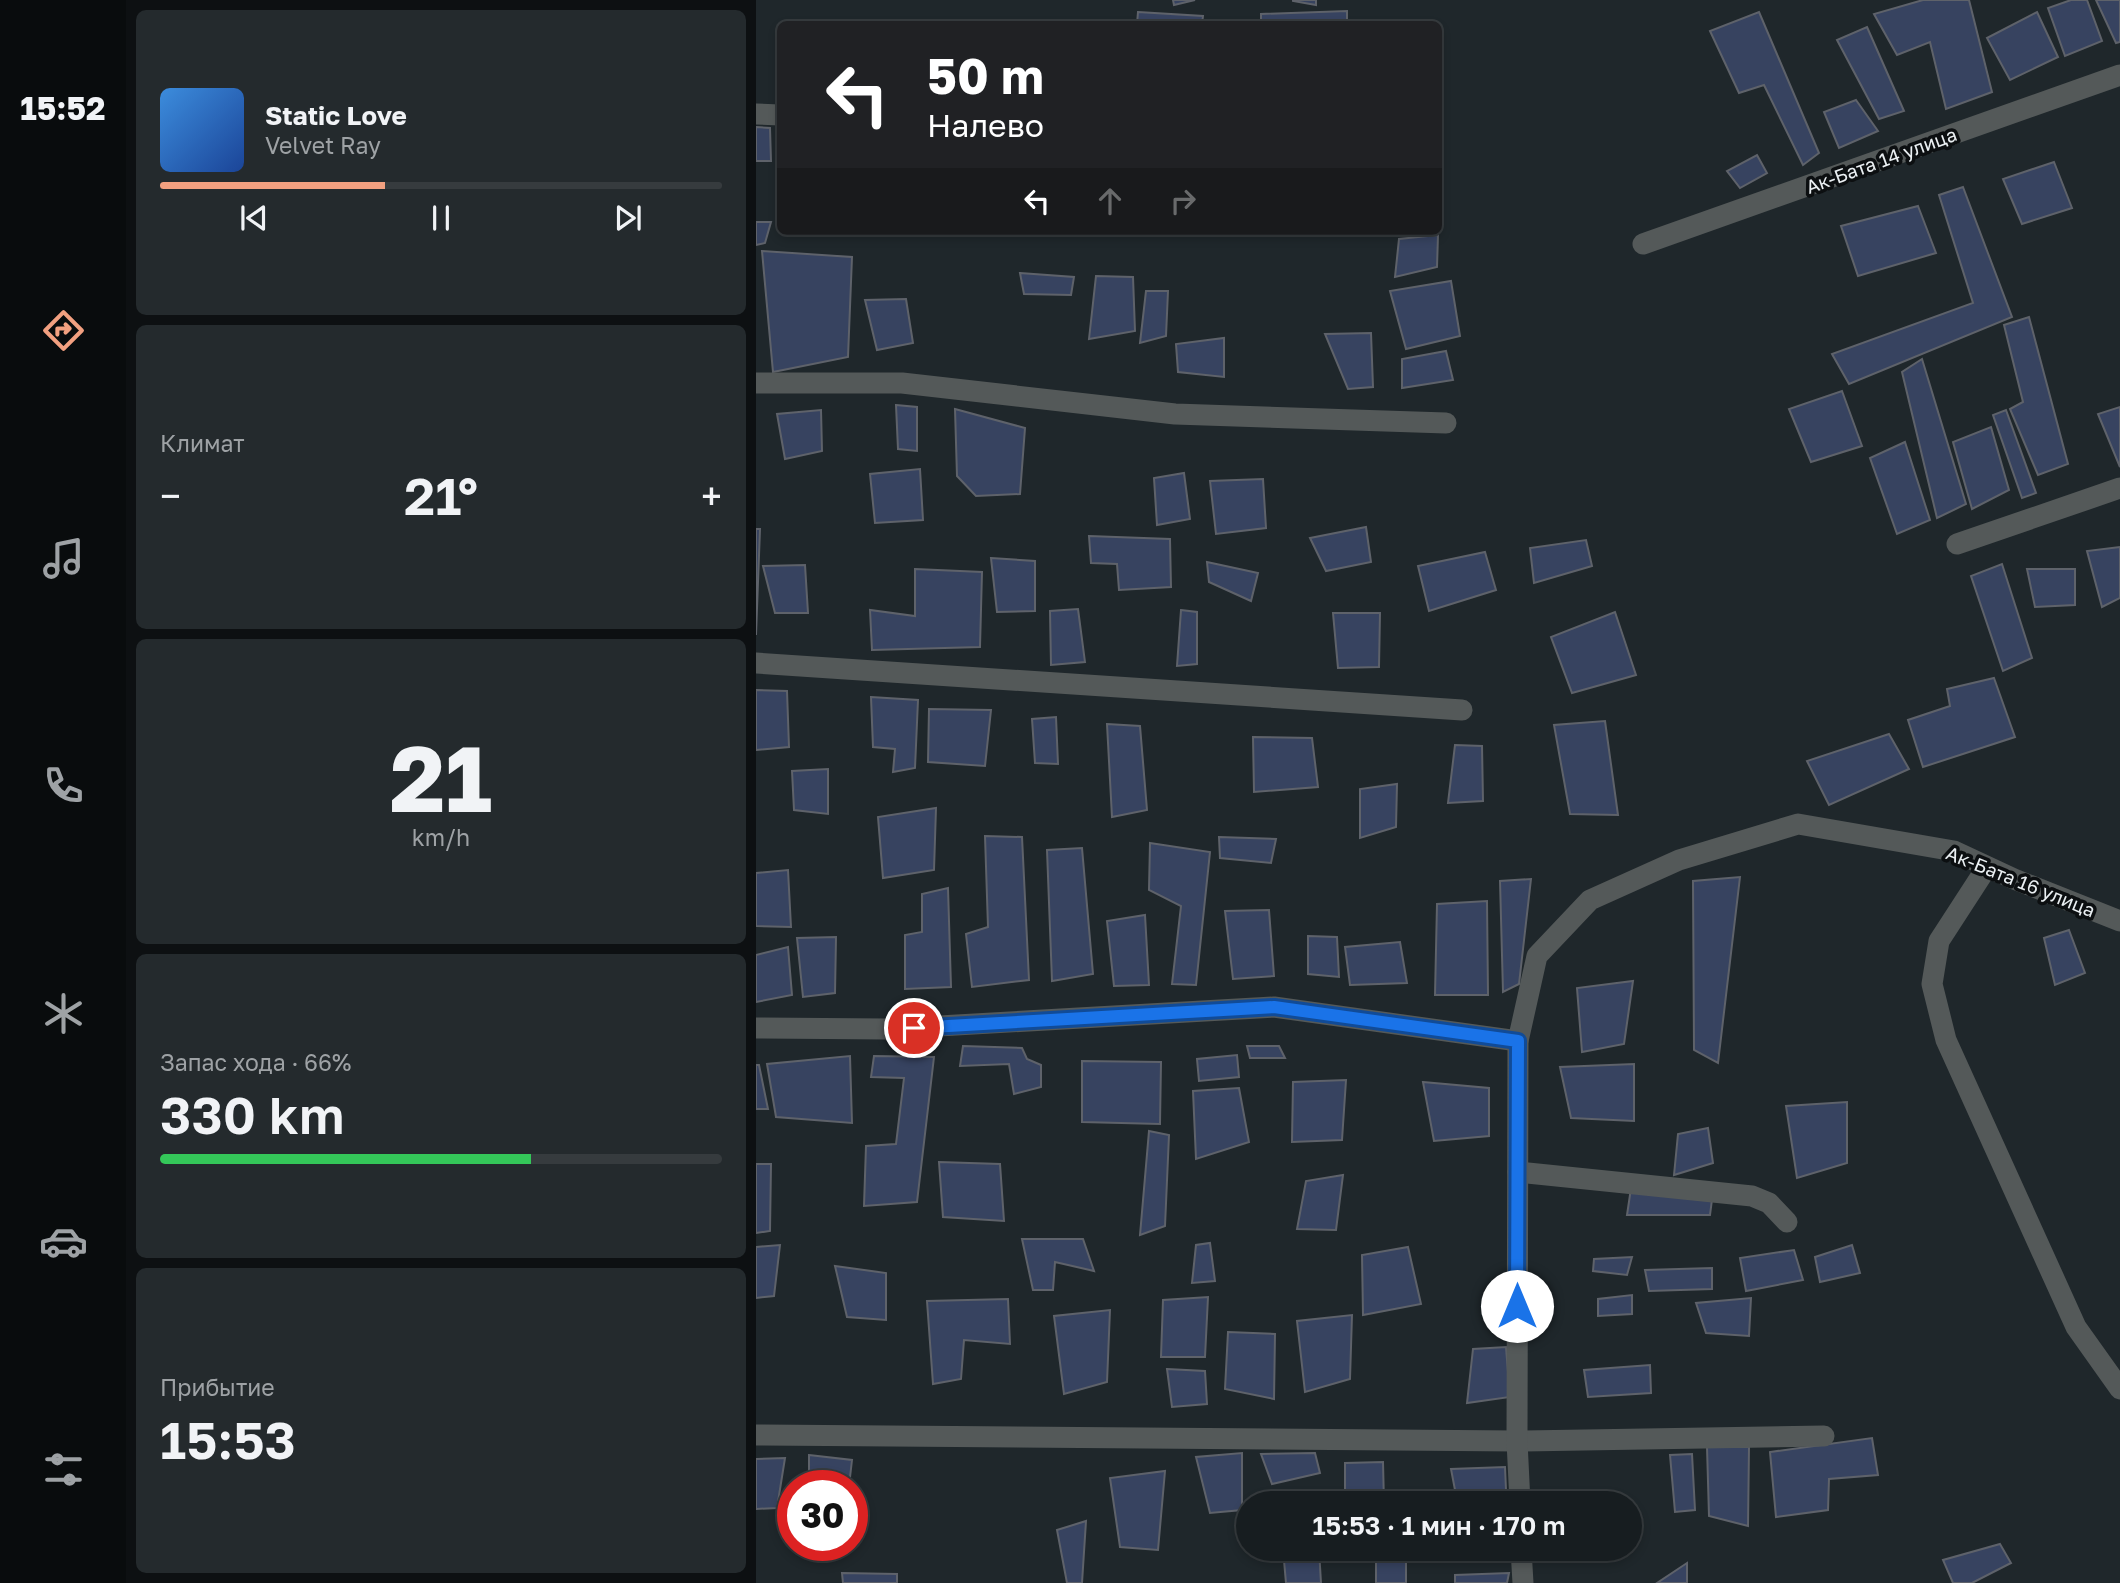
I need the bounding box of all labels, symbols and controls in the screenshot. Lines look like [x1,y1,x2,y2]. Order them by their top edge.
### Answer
text: 50 m [927,46,1044,105]
icon: left [812,49,903,140]
text: 15:52 [20,89,106,127]
text: Static Love [265,100,407,131]
text: Налево [927,106,1044,144]
street label: Ак-Бата 14 улица [1802,122,1960,198]
text: Velvet Ray [265,131,381,159]
icon: left [1018,182,1056,220]
icon: ahead [1091,182,1129,220]
icon: right [1164,182,1202,220]
icon: previous [235,199,273,237]
icon: pause [422,199,460,237]
icon: next [609,199,647,237]
icon: directions [39,306,88,355]
text: Климат [160,429,245,457]
text: 21° [404,464,478,526]
text: − [160,473,181,518]
text: + [701,473,722,518]
icon: music [39,534,88,583]
text: 21 [390,723,492,832]
icon: phone [39,761,88,810]
text: km/h [412,823,470,851]
street label: Ак-Бата 16 улица [1943,841,2099,921]
icon: climate [39,989,88,1038]
pin [884,998,944,1058]
icon: arrive [895,1009,933,1047]
text: Запас хода · 66% [160,1048,351,1076]
text: 330 km [160,1083,344,1145]
icon: car [39,1217,88,1266]
position arrow [1480,1269,1554,1343]
text: Прибытие [160,1373,275,1401]
text: 15:53 [160,1408,296,1470]
icon: filters [39,1445,88,1494]
speed limit sign: 30 [777,1470,868,1561]
text: 15:53 · 1 мин · 170 m [1312,1510,1566,1541]

